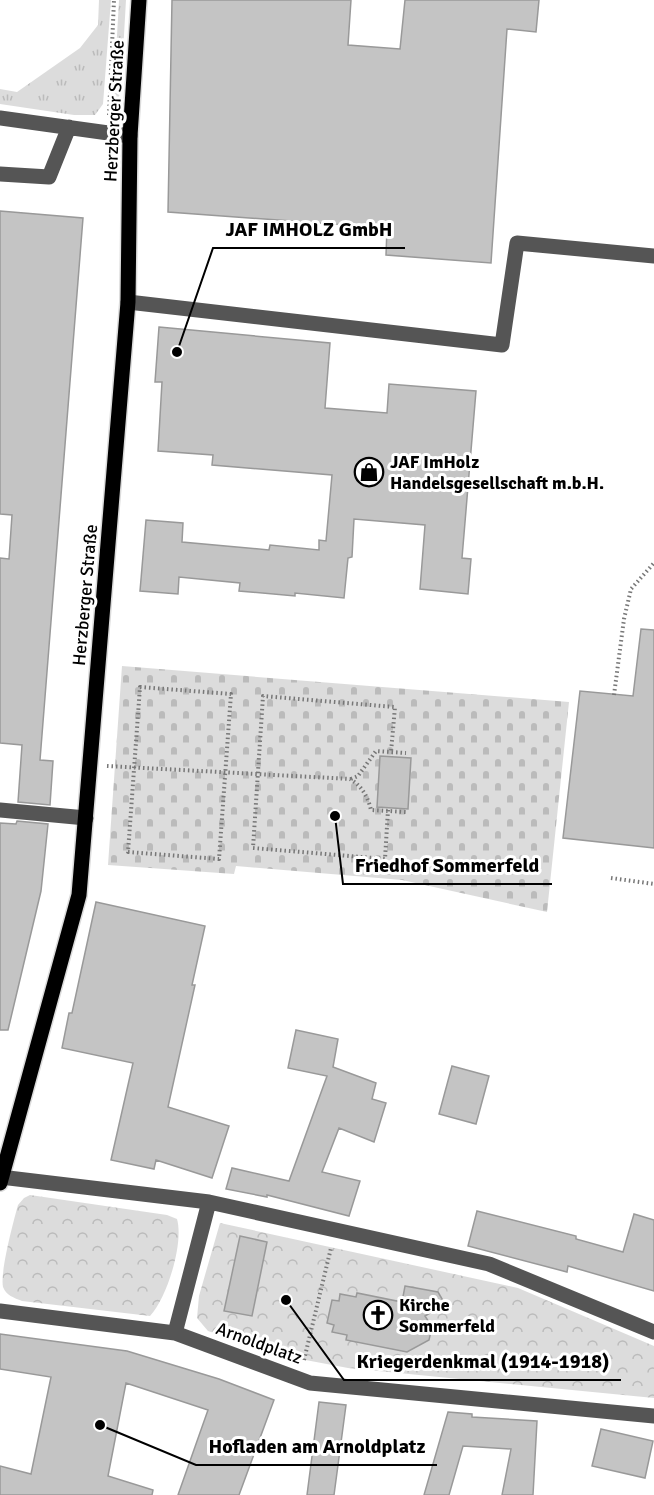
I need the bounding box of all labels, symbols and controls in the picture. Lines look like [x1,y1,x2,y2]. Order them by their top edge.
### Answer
street label: Herzberger Straße [99,39,129,183]
callout: JAF IMHOLZ GmbH [213,210,405,248]
text: JAF IMHOLZ GmbH [225,217,393,242]
place label: JAF ImHolz Handelsgesellschaft m.b.H. [390,451,604,494]
shop icon: JAF ImHolz Handelsgesellschaft m.b.H. [353,456,385,488]
street label: Herzberger Straße [68,523,102,667]
callout: Friedhof Sommerfeld [343,846,552,884]
text: Friedhof Sommerfeld [355,853,540,878]
place label: Kirche Sommerfeld [399,1294,495,1337]
church icon: Kirche Sommerfeld [362,1299,394,1331]
street label: Arnoldplatz [213,1317,305,1369]
callout: Kriegerdenkmal (1914-1918) [344,1342,621,1380]
text: Kriegerdenkmal (1914-1918) [356,1349,610,1374]
callout: Hofladen am Arnoldplatz [196,1427,437,1465]
text: Hofladen am Arnoldplatz [208,1434,426,1459]

